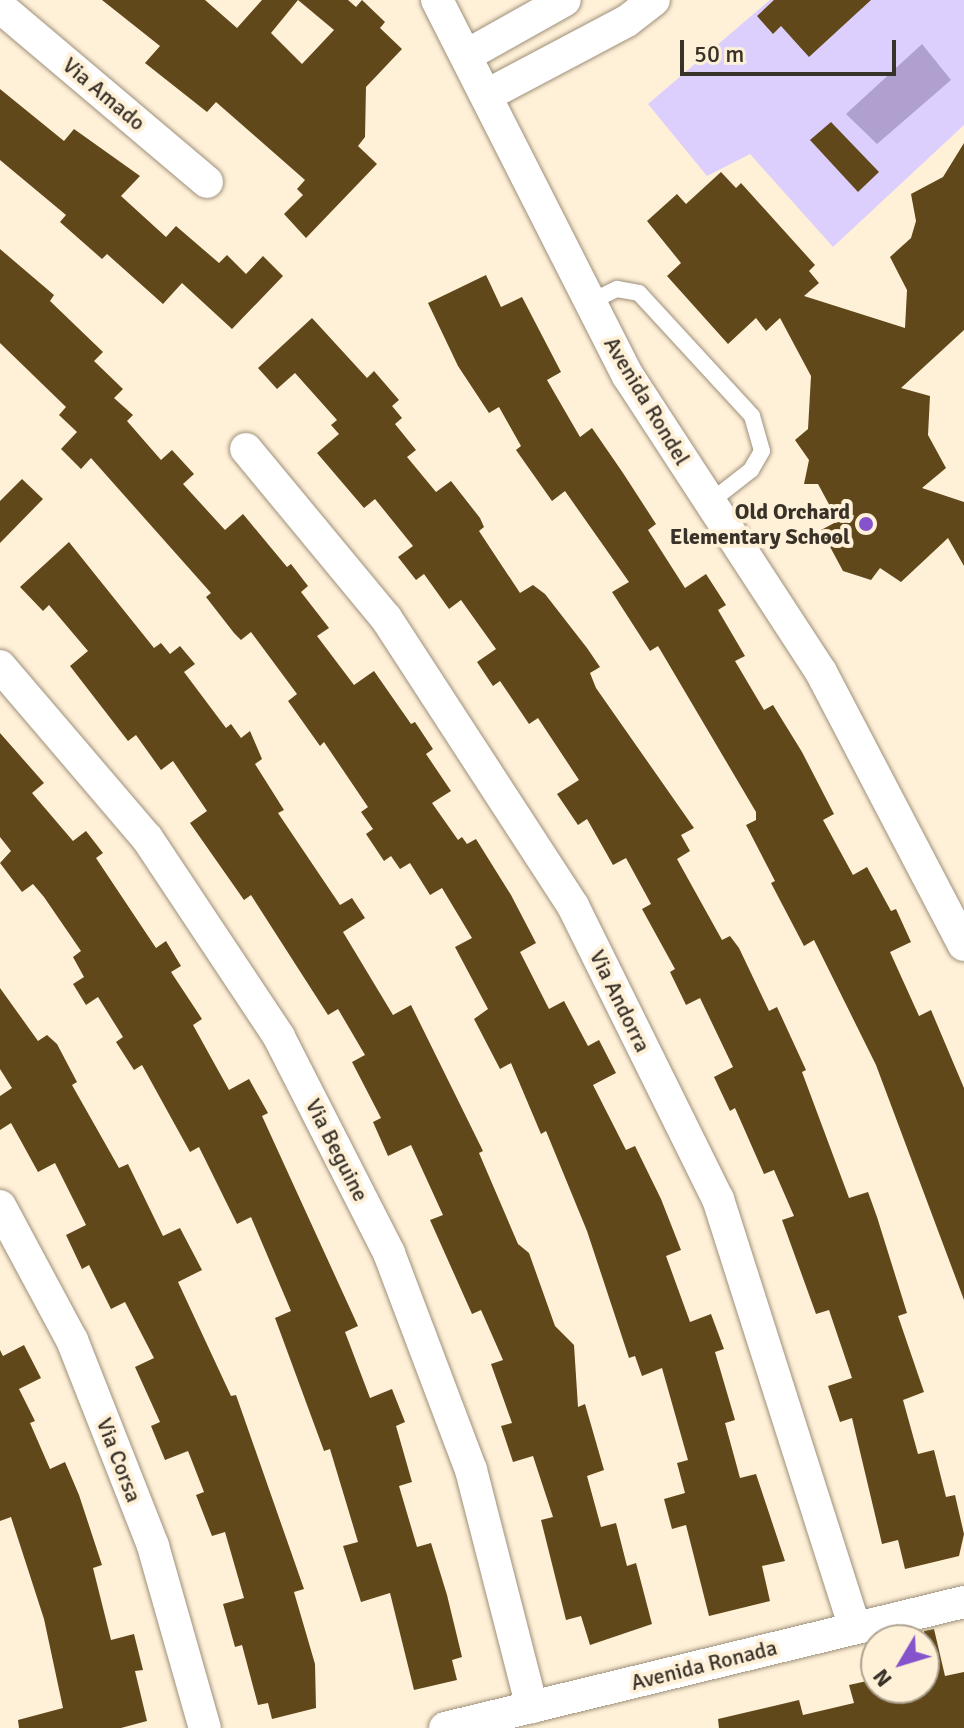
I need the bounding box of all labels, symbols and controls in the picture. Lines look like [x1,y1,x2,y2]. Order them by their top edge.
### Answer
scale bar [684,24,900,74]
text: 50 m [694,39,744,69]
street label: Via Amado [57,52,151,136]
street label: Avenida Rondel [598,332,696,470]
place label: Old Orchard Elementary School [670,498,850,550]
marker: Old Orchard Elementary School [857,515,875,533]
street label: Via Andorra [584,946,656,1056]
street label: Via Beguine [300,1094,374,1206]
street label: Via Corsa [91,1414,147,1506]
north arrow [860,1624,940,1704]
street label: Avenida Ronada [628,1634,780,1696]
text: N [867,1664,898,1692]

